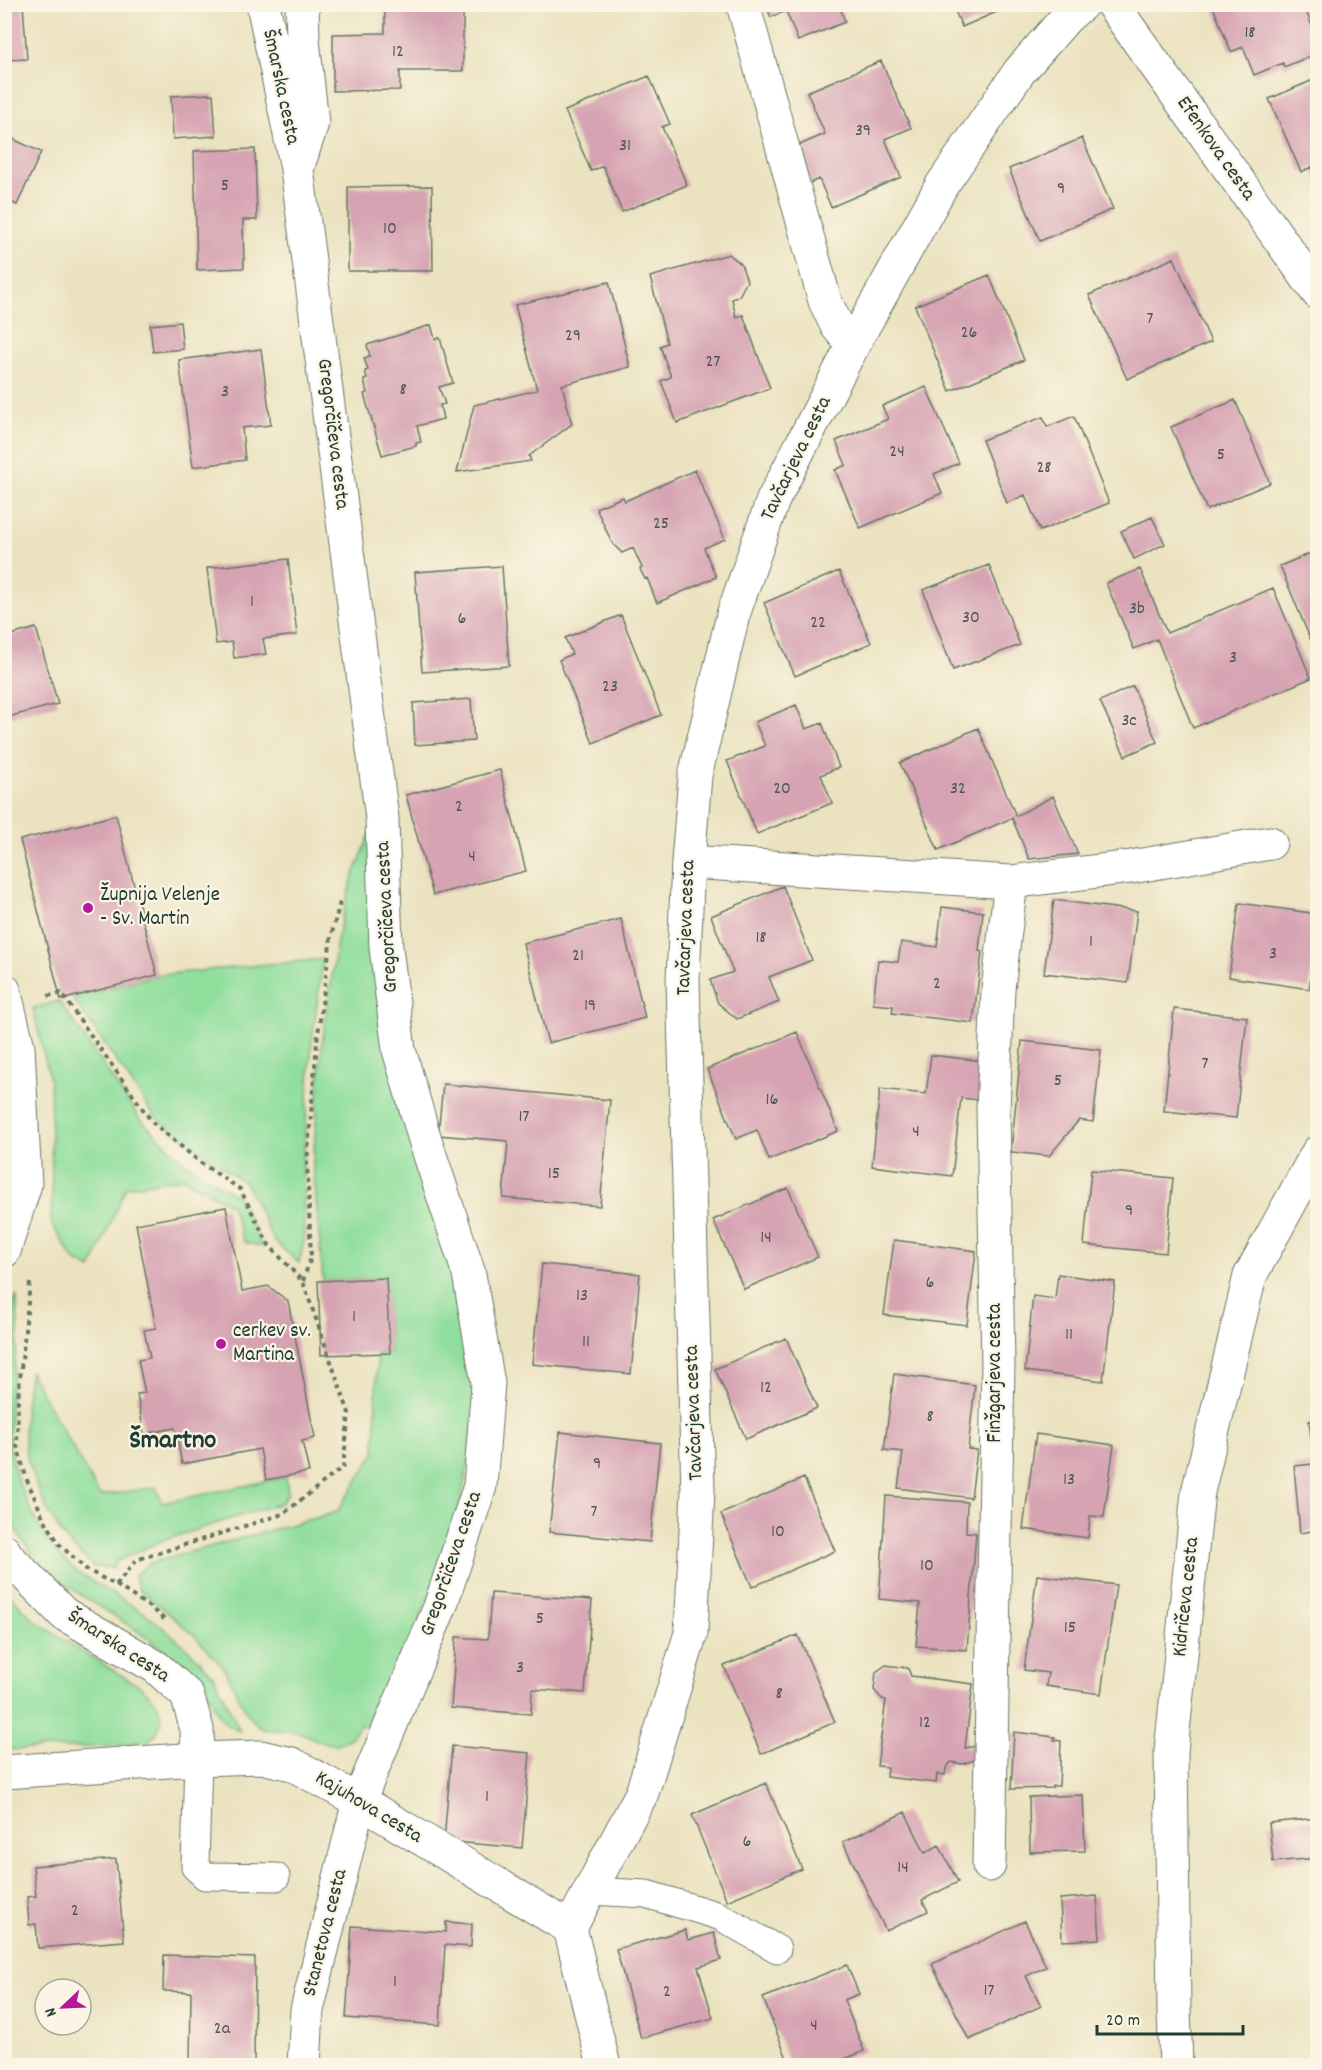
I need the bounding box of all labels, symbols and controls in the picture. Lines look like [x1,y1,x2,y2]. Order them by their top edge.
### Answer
house number: 18 [1244,21,1256,46]
street label: Šmarska cesta [253,27,307,148]
house number: 12 [392,40,404,65]
street label: Efenkova cesta [1168,91,1263,208]
house number: 39 [855,119,871,144]
house number: 31 [619,134,631,159]
house number: 5 [221,174,229,199]
house number: 9 [1057,177,1065,202]
house number: 10 [383,217,397,242]
house number: 7 [1147,307,1154,332]
house number: 26 [961,321,977,346]
house number: 29 [565,324,581,349]
house number: 27 [706,350,720,375]
street label: Gregorčičeva cesta [308,357,356,512]
house number: 8 [399,378,407,403]
house number: 3 [221,380,229,405]
street label: Tavčarjeva cesta [754,391,841,526]
house number: 24 [889,440,905,465]
house number: 5 [1217,443,1225,468]
house number: 28 [1036,456,1052,481]
house number: 25 [653,512,669,537]
house number: 1 [250,590,254,615]
house number: 3b [1129,597,1145,622]
house number: 30 [962,606,980,631]
house number: 6 [458,607,466,632]
house number: 22 [810,611,826,636]
house number: 3 [1229,646,1237,671]
house number: 23 [602,675,618,700]
house number: 3c [1121,709,1137,734]
house number: 20 [773,777,791,802]
house number: 32 [950,777,966,802]
house number: 2 [455,795,463,820]
street label: Gregorčičeva cesta [369,839,407,993]
house number: 4 [468,845,476,870]
street label: Tavčarjeva cesta [670,859,704,996]
place label: Župnija Velenje - Sv. Martin [100,881,220,935]
marker: Župnija Velenje - Sv. Martin [81,901,95,915]
house number: 18 [755,926,767,951]
house number: 1 [1089,930,1093,955]
house number: 3 [1269,942,1277,967]
house number: 21 [572,944,584,969]
house number: 2 [933,972,941,997]
house number: 19 [584,994,596,1019]
house number: 7 [1202,1052,1209,1077]
house number: 5 [1054,1069,1062,1094]
house number: 16 [766,1088,778,1113]
house number: 17 [519,1105,530,1130]
house number: 4 [912,1120,920,1145]
house number: 15 [548,1162,560,1187]
house number: 9 [1125,1199,1133,1224]
house number: 14 [760,1226,772,1251]
house number: 6 [926,1271,934,1296]
house number: 13 [576,1284,588,1309]
street label: Finžgarjeva cesta [981,1302,1011,1443]
house number: 1 [352,1305,356,1330]
place label: cerkev sv. Martina [233,1317,311,1371]
house number: 11 [1065,1323,1073,1348]
house number: 11 [582,1330,590,1355]
marker: cerkev sv. Martina [214,1337,228,1351]
street label: Tavčarjeva cesta [678,1344,712,1481]
house number: 12 [760,1376,772,1401]
house number: 8 [926,1405,934,1430]
district label: Šmartno [130,1422,216,1461]
house number: 9 [593,1452,601,1477]
house number: 13 [1063,1468,1075,1493]
street label: Gregorčičeva cesta [413,1486,491,1640]
house number: 7 [591,1500,598,1525]
house number: 10 [771,1520,785,1545]
street label: Kidričeva cesta [1166,1534,1208,1658]
house number: 10 [920,1554,934,1579]
street label: Šmarska cesta [61,1603,176,1692]
house number: 5 [536,1607,544,1632]
house number: 15 [1064,1616,1076,1641]
house number: 3 [516,1656,524,1681]
house number: 8 [775,1682,783,1707]
house number: 12 [919,1711,931,1736]
street label: Kajuhova cesta [309,1764,428,1853]
house number: 1 [485,1785,489,1810]
house number: 6 [743,1830,751,1855]
house number: 14 [897,1856,909,1881]
street label: Stanetova cesta [296,1865,357,2000]
house number: 2 [71,1899,79,1924]
house number: 1 [393,1970,397,1995]
north arrow [33,1977,93,2037]
house number: 17 [984,1979,995,2004]
house number: 2 [663,1980,671,2005]
scale bar [1097,1998,1242,2036]
text: N [39,2004,64,2020]
text: 20 m [1106,2009,1140,2034]
house number: 4 [810,2014,818,2039]
house number: 2a [214,2017,231,2042]

